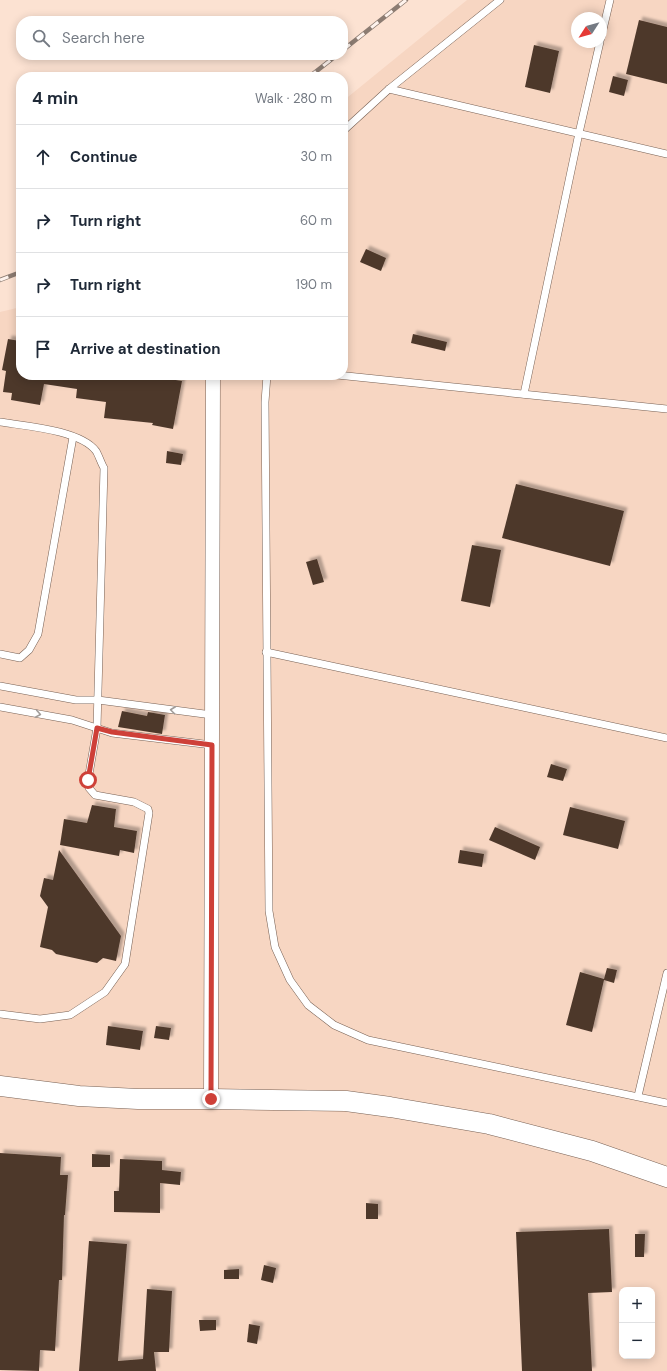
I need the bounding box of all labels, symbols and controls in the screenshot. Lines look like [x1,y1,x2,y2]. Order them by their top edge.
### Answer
north arrow [571,12,607,48]
search box [16,16,348,60]
icon: search [30,27,52,49]
text: Search here [62,28,145,48]
text: 4 min [32,87,78,109]
text: Walk · 280 m [255,90,332,107]
icon: ahead [32,146,54,168]
text: Continue [70,147,138,167]
text: 30 m [300,148,332,165]
icon: right [32,210,54,232]
text: Turn right [70,211,141,231]
text: 60 m [300,212,332,229]
icon: right [32,274,54,296]
text: Turn right [70,275,141,295]
text: 190 m [296,276,332,293]
icon: arrive [32,338,54,360]
text: Arrive at destination [70,339,221,359]
one-way arrow [170,706,176,715]
one-way arrow [35,709,41,717]
route start [79,771,97,789]
route end [202,1090,220,1108]
map controls [619,1287,655,1359]
button: + [619,1287,655,1323]
button: − [619,1323,655,1359]

